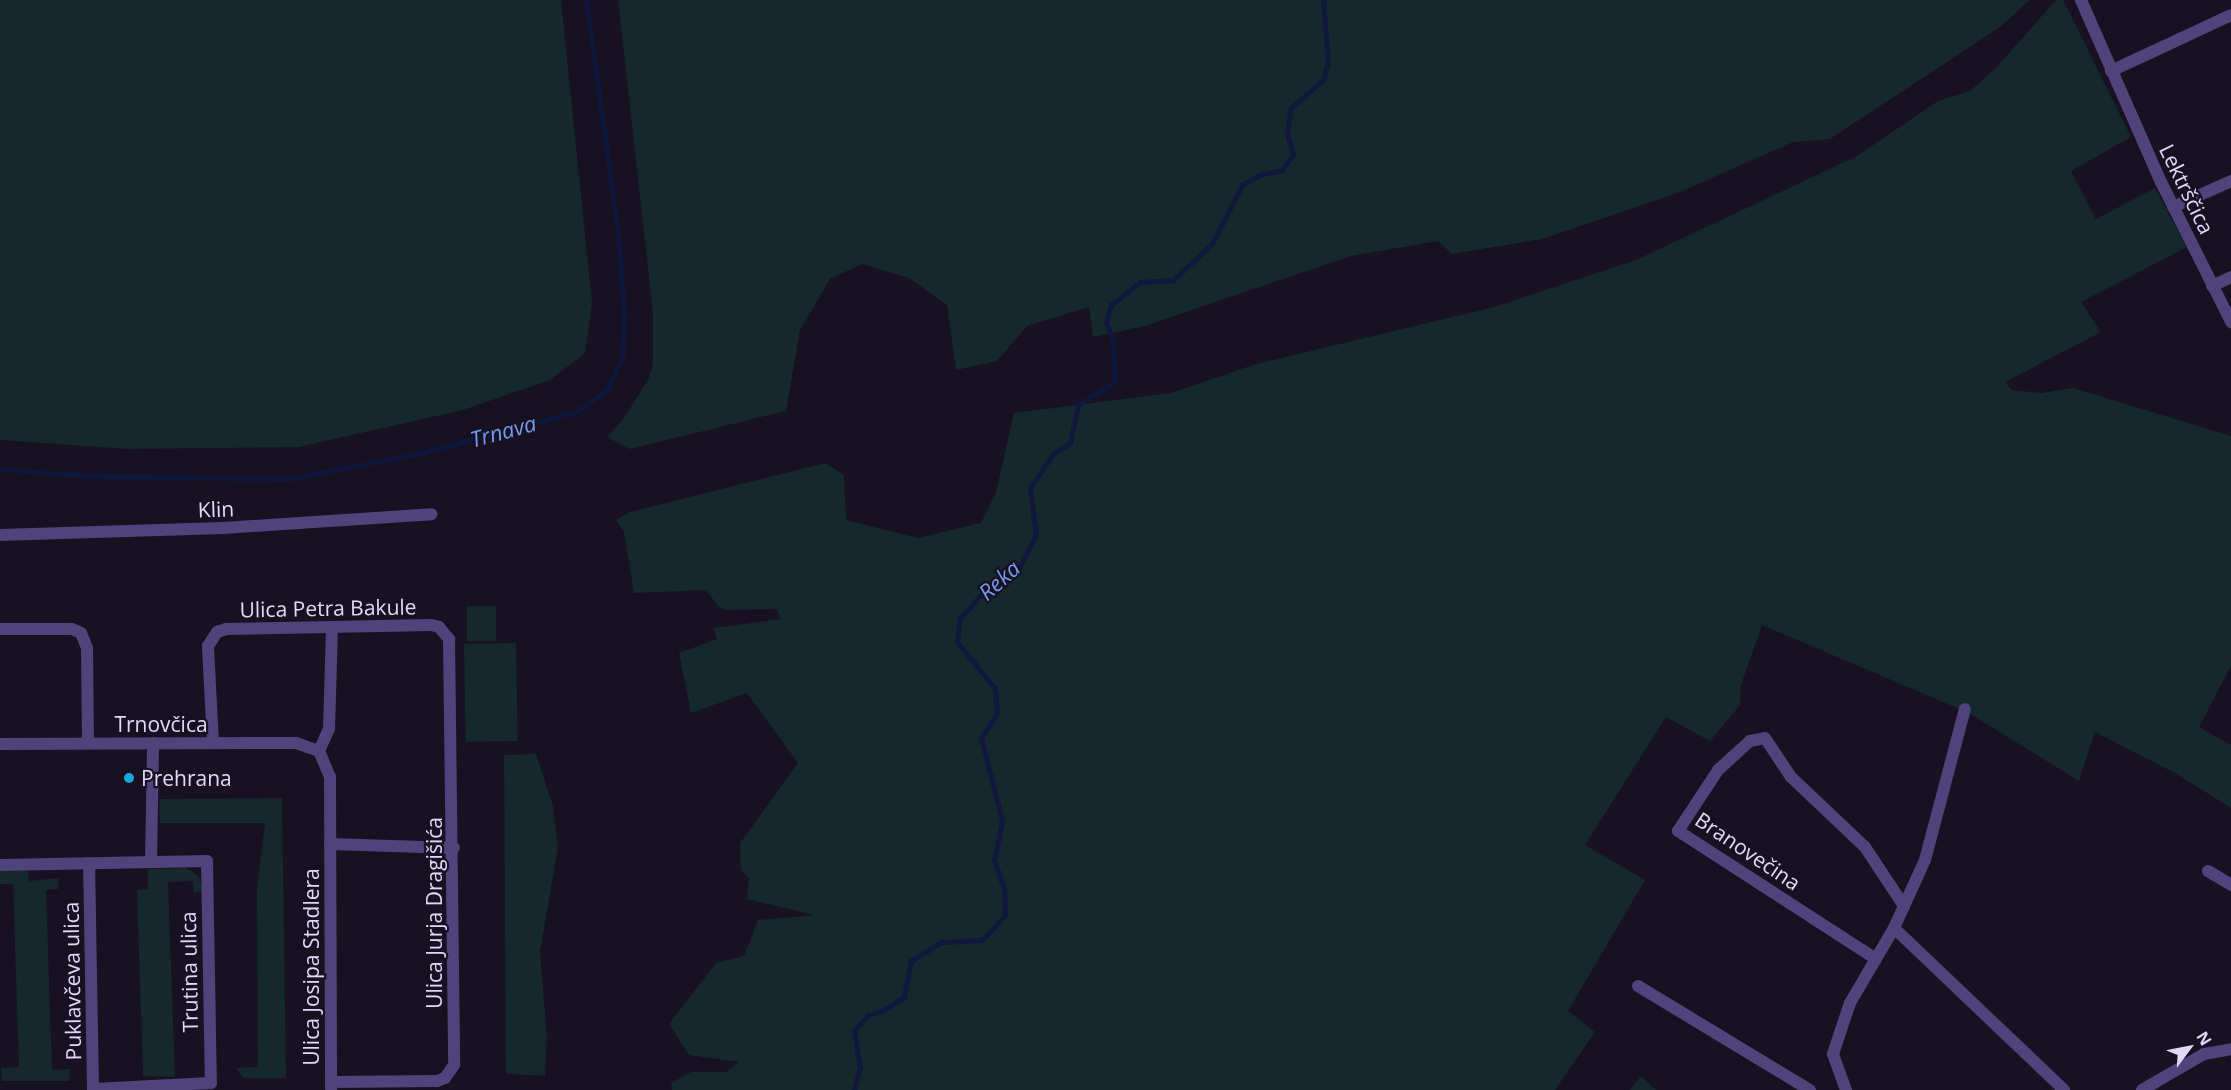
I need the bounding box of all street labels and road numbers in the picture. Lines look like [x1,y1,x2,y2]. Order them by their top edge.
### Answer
street label: Lektrščica [2154,140,2220,238]
street label: Klin [197,496,235,522]
street label: Ulica Petra Bakule [239,594,417,622]
street label: Trnovčica [114,711,208,737]
street label: Branovečina [1691,807,1805,895]
street label: Ulica Jurja Dragišića [421,817,447,1009]
street label: Ulica Josipa Stadlera [298,868,324,1066]
street label: Puklavčeva ulica [58,901,86,1061]
street label: Trutina ulica [175,911,203,1033]

